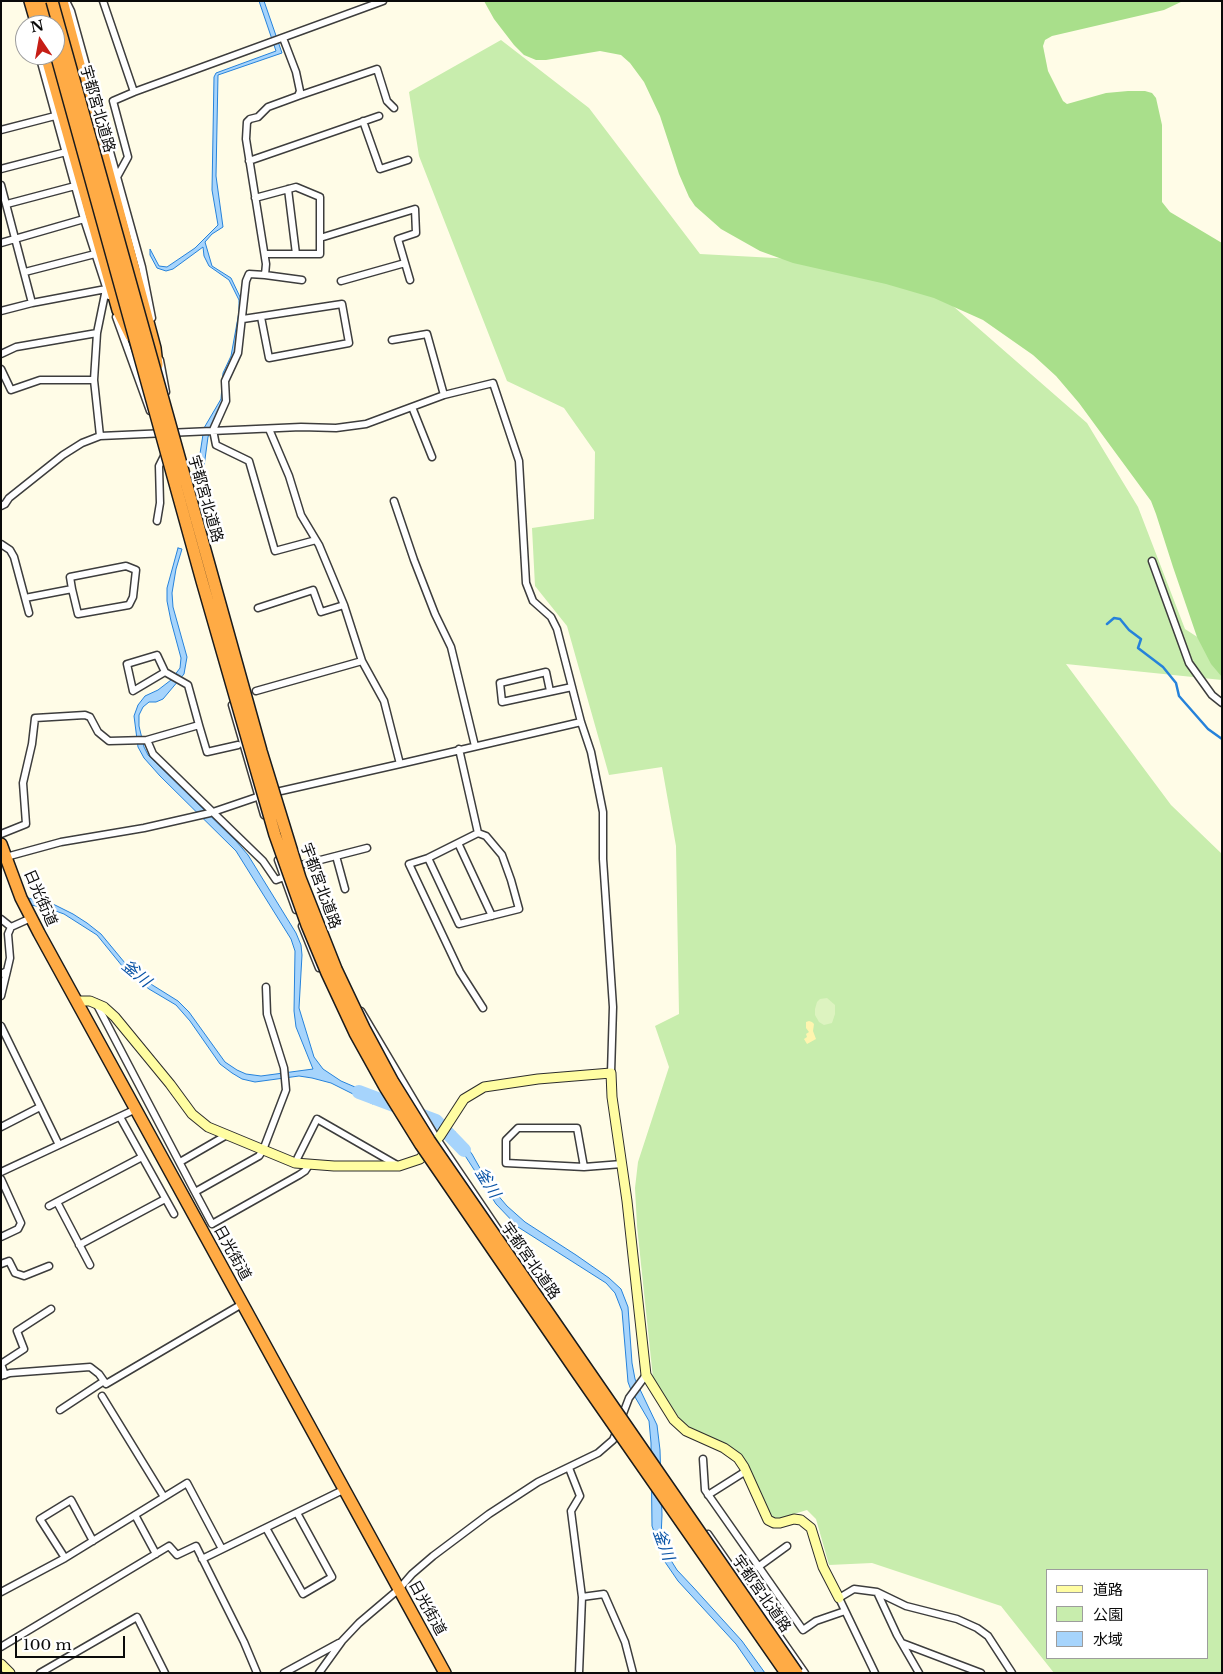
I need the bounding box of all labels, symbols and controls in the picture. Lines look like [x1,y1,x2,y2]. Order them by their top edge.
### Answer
north arrow [15,15,65,65]
text: N [29,16,45,36]
street label: 宇都宮北道路 [76,63,118,155]
street label: 宇都宮北道路 [184,453,226,545]
street label: 宇都宮北道路 [296,841,344,931]
street label: 日光街道 [20,867,60,929]
water label: 釜川 [118,956,154,992]
water label: 釜川 [470,1164,504,1202]
street label: 宇都宮北道路 [497,1219,563,1303]
street label: 日光街道 [210,1222,254,1284]
water label: 釜川 [649,1527,677,1563]
street label: 宇都宮北道路 [728,1552,794,1636]
legend [1046,1569,1208,1659]
street label: 日光街道 [405,1577,449,1639]
text: 道路 [1093,1580,1123,1599]
text: 公園 [1093,1605,1123,1624]
scale bar [18,1626,128,1658]
text: 水域 [1093,1630,1123,1649]
text: 100 m [23,1635,72,1654]

